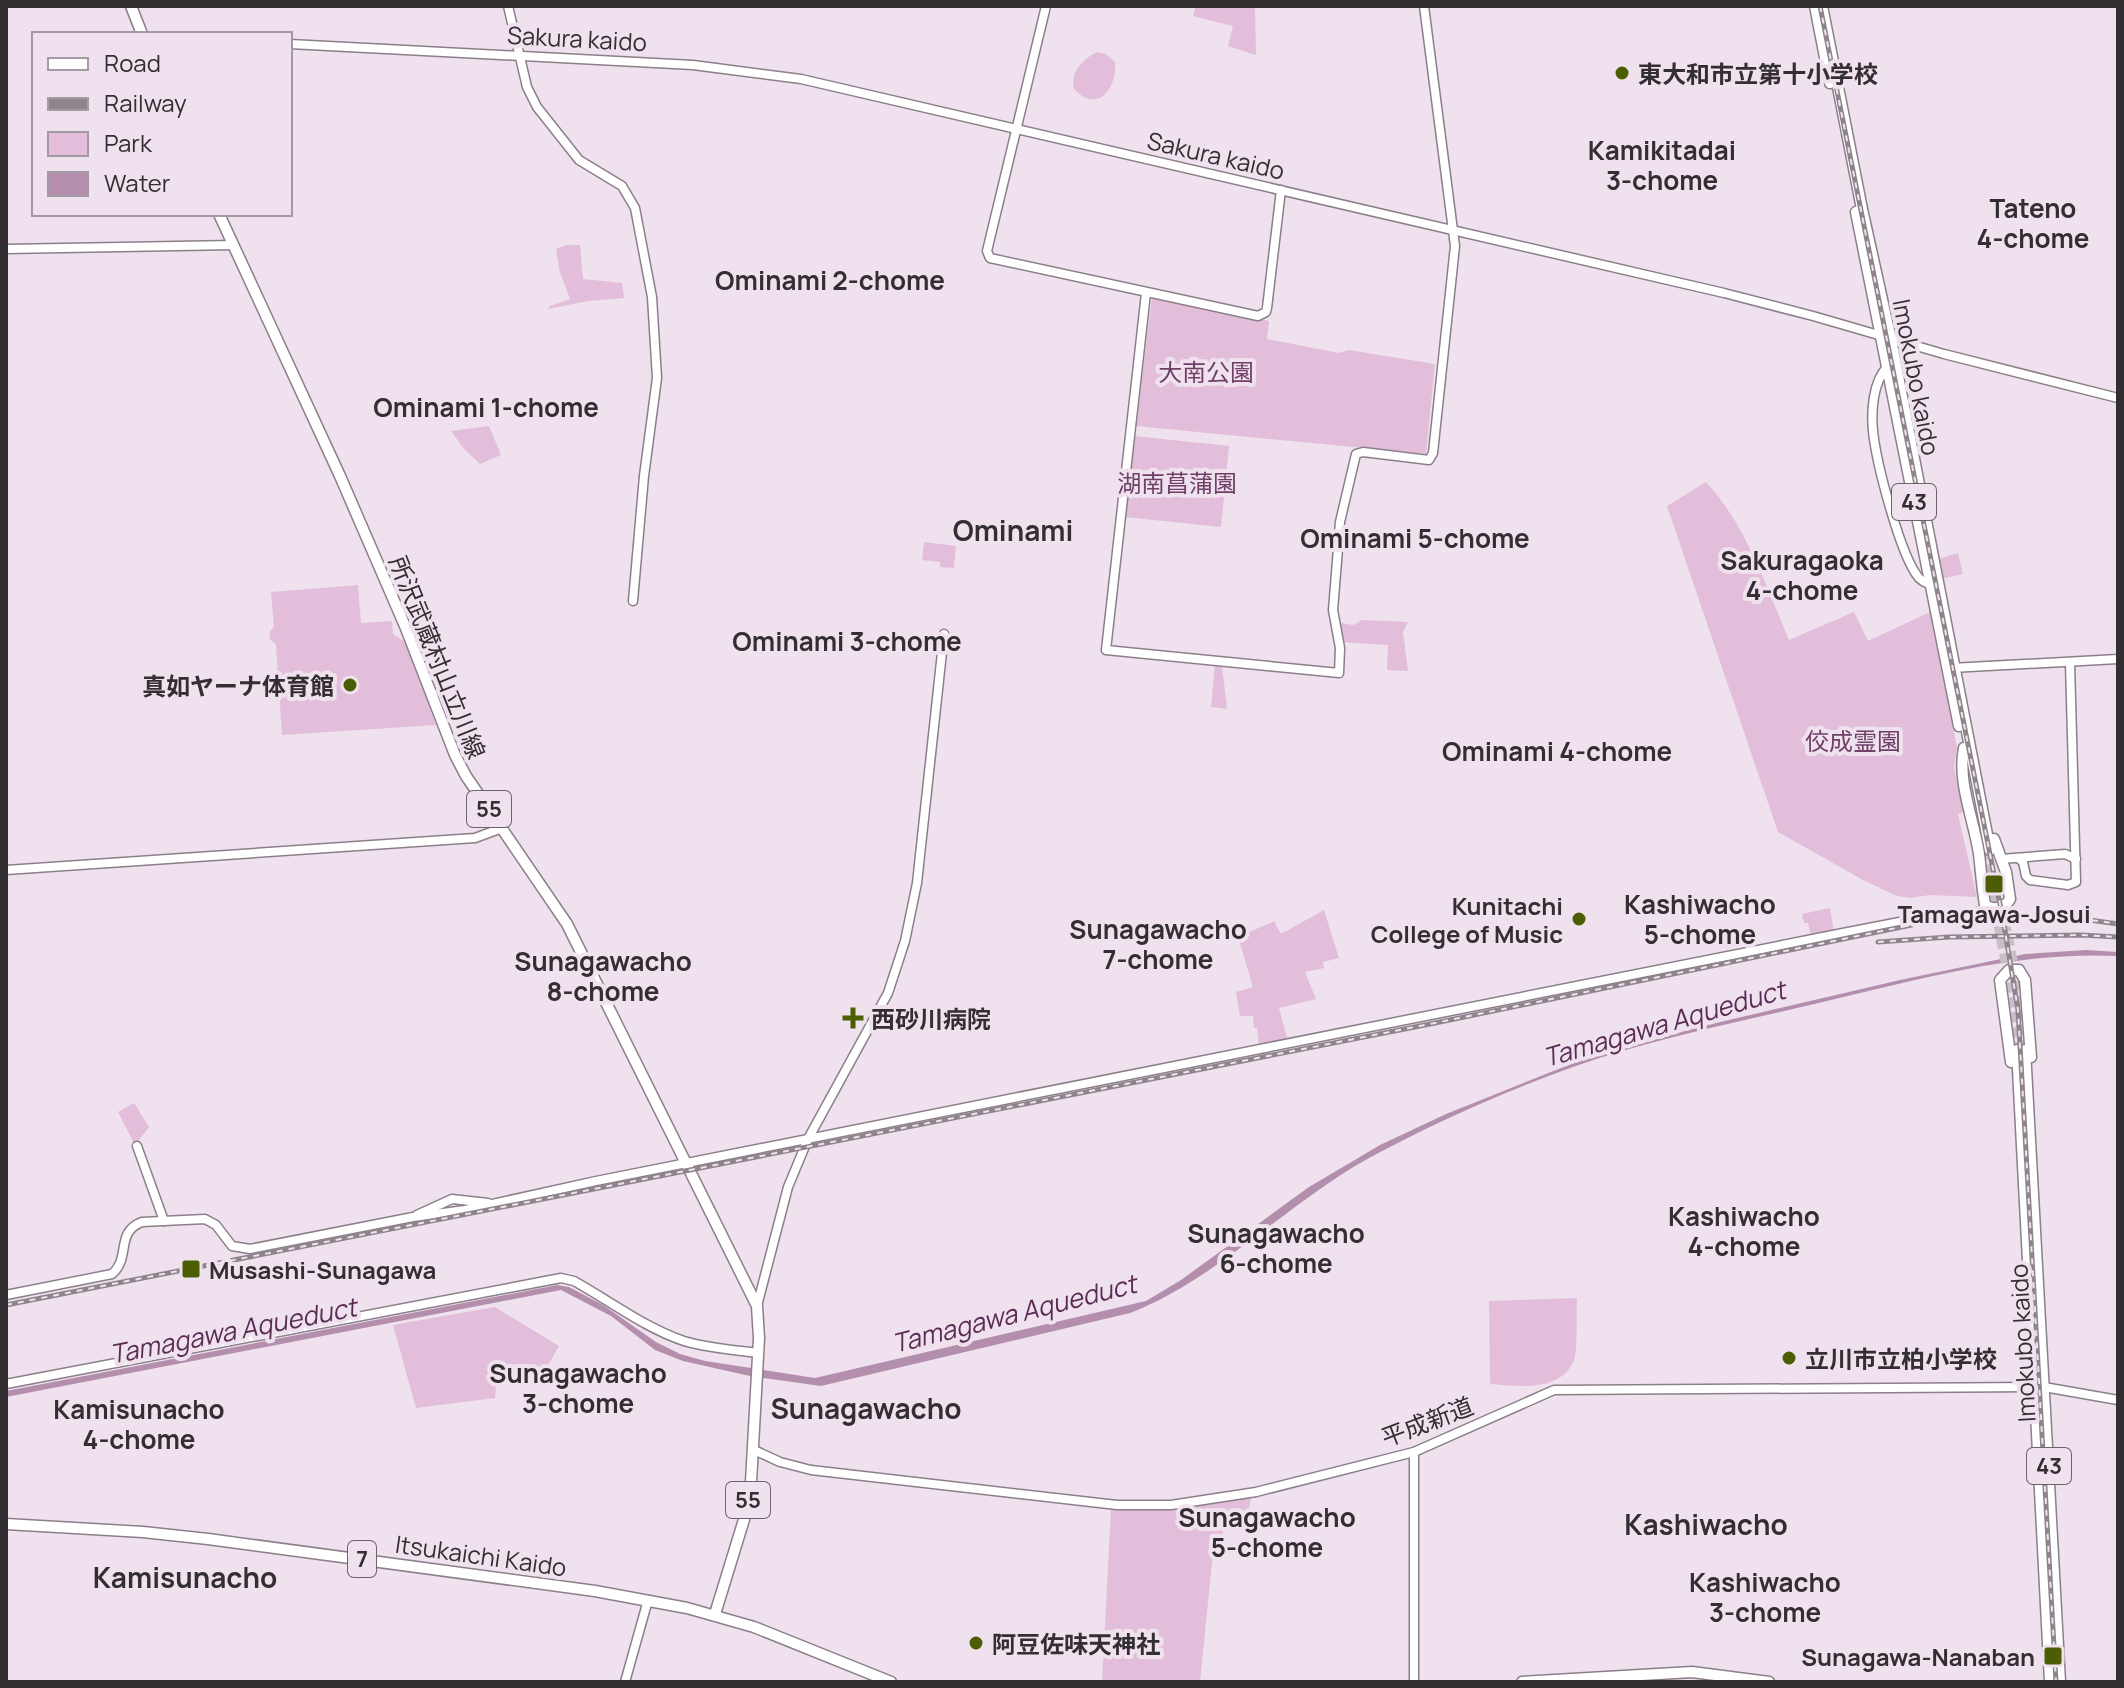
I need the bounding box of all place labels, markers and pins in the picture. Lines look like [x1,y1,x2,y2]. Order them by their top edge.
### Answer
place label: 東大和市立第十小学校 [1638,57,1878,90]
marker: 東大和市立第十小学校 [1613,64,1631,82]
place label: 真如ヤーナ体育館 [142,669,334,702]
marker: 真如ヤーナ体育館 [341,676,359,694]
marker: Tamagawa-Josui [1983,873,2005,895]
place label: Kunitachi College of Music [1371,889,1563,950]
place label: Tamagawa-Josui [1897,897,2091,930]
marker: Kunitachi College of Music [1570,910,1588,928]
place label: 西砂川病院 [871,1002,991,1035]
marker: 西砂川病院 [842,1007,864,1029]
place label: Musashi-Sunagawa [209,1253,436,1286]
marker: Musashi-Sunagawa [180,1258,202,1280]
place label: 立川市立柏小学校 [1805,1342,1997,1375]
marker: 立川市立柏小学校 [1780,1349,1798,1367]
place label: 阿豆佐味天神社 [992,1627,1160,1660]
marker: 阿豆佐味天神社 [967,1634,985,1652]
place label: Sunagawa-Nanaban [1801,1640,2035,1673]
marker: Sunagawa-Nanaban [2042,1645,2064,1667]

